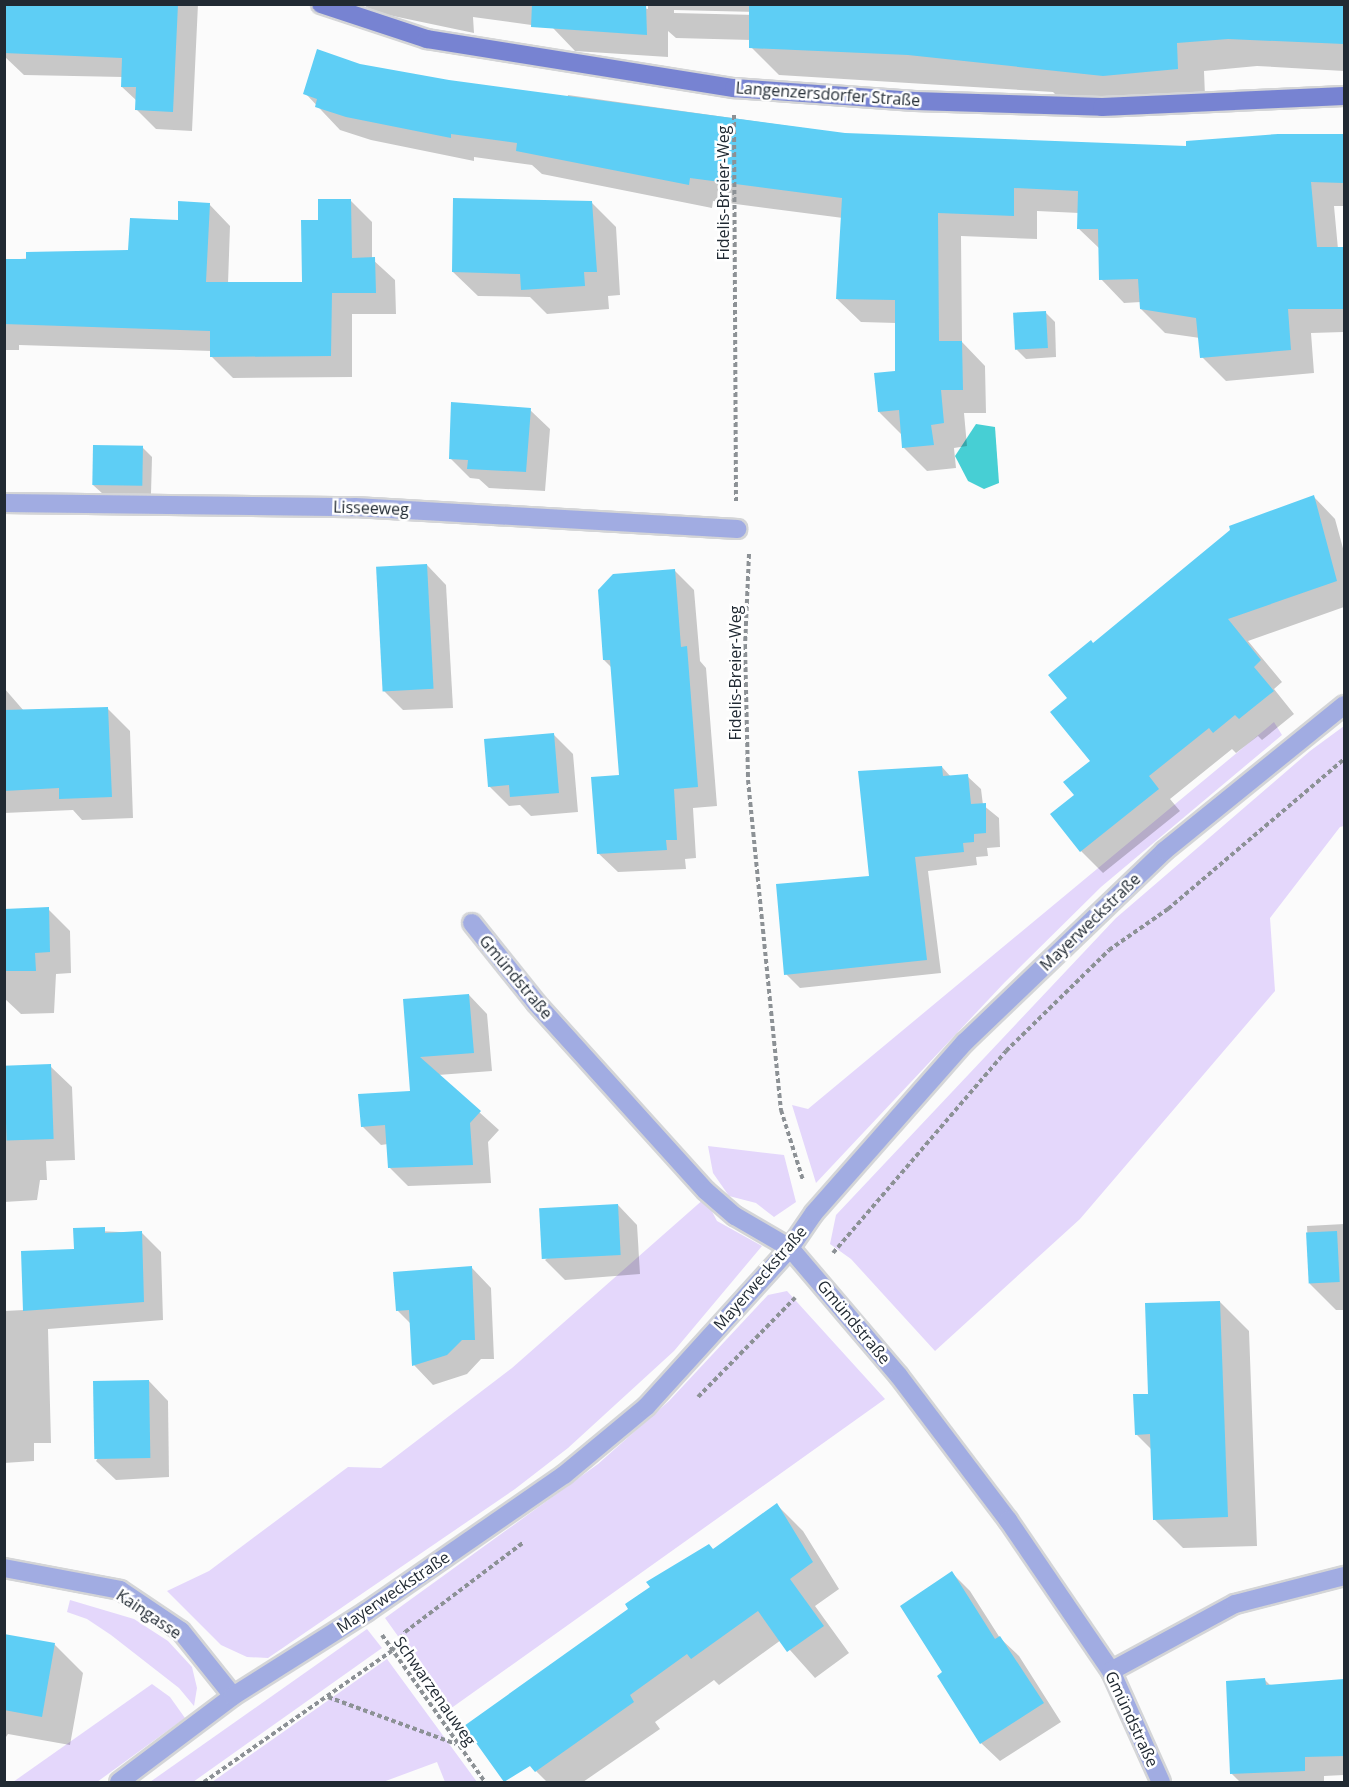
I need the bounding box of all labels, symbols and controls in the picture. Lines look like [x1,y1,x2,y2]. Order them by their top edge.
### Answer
street label: Langenzersdorfer Straße [735,78,921,110]
street label: Fidelis-Breier-Weg [713,126,733,260]
street label: Lisseeweg [333,497,409,519]
street label: Fidelis-Breier-Weg [725,606,745,740]
street label: Mayerweckstraße [1036,869,1144,975]
street label: Gmündstraße [475,931,557,1023]
street label: Mayerweckstraße [709,1222,811,1334]
street label: Gmündstraße [813,1276,895,1368]
street label: Mayerweckstraße [333,1547,453,1637]
street label: Kaingasse [113,1585,185,1643]
street label: Schwarzenauweg [390,1633,480,1749]
street label: Gmündstraße [1101,1668,1163,1770]

